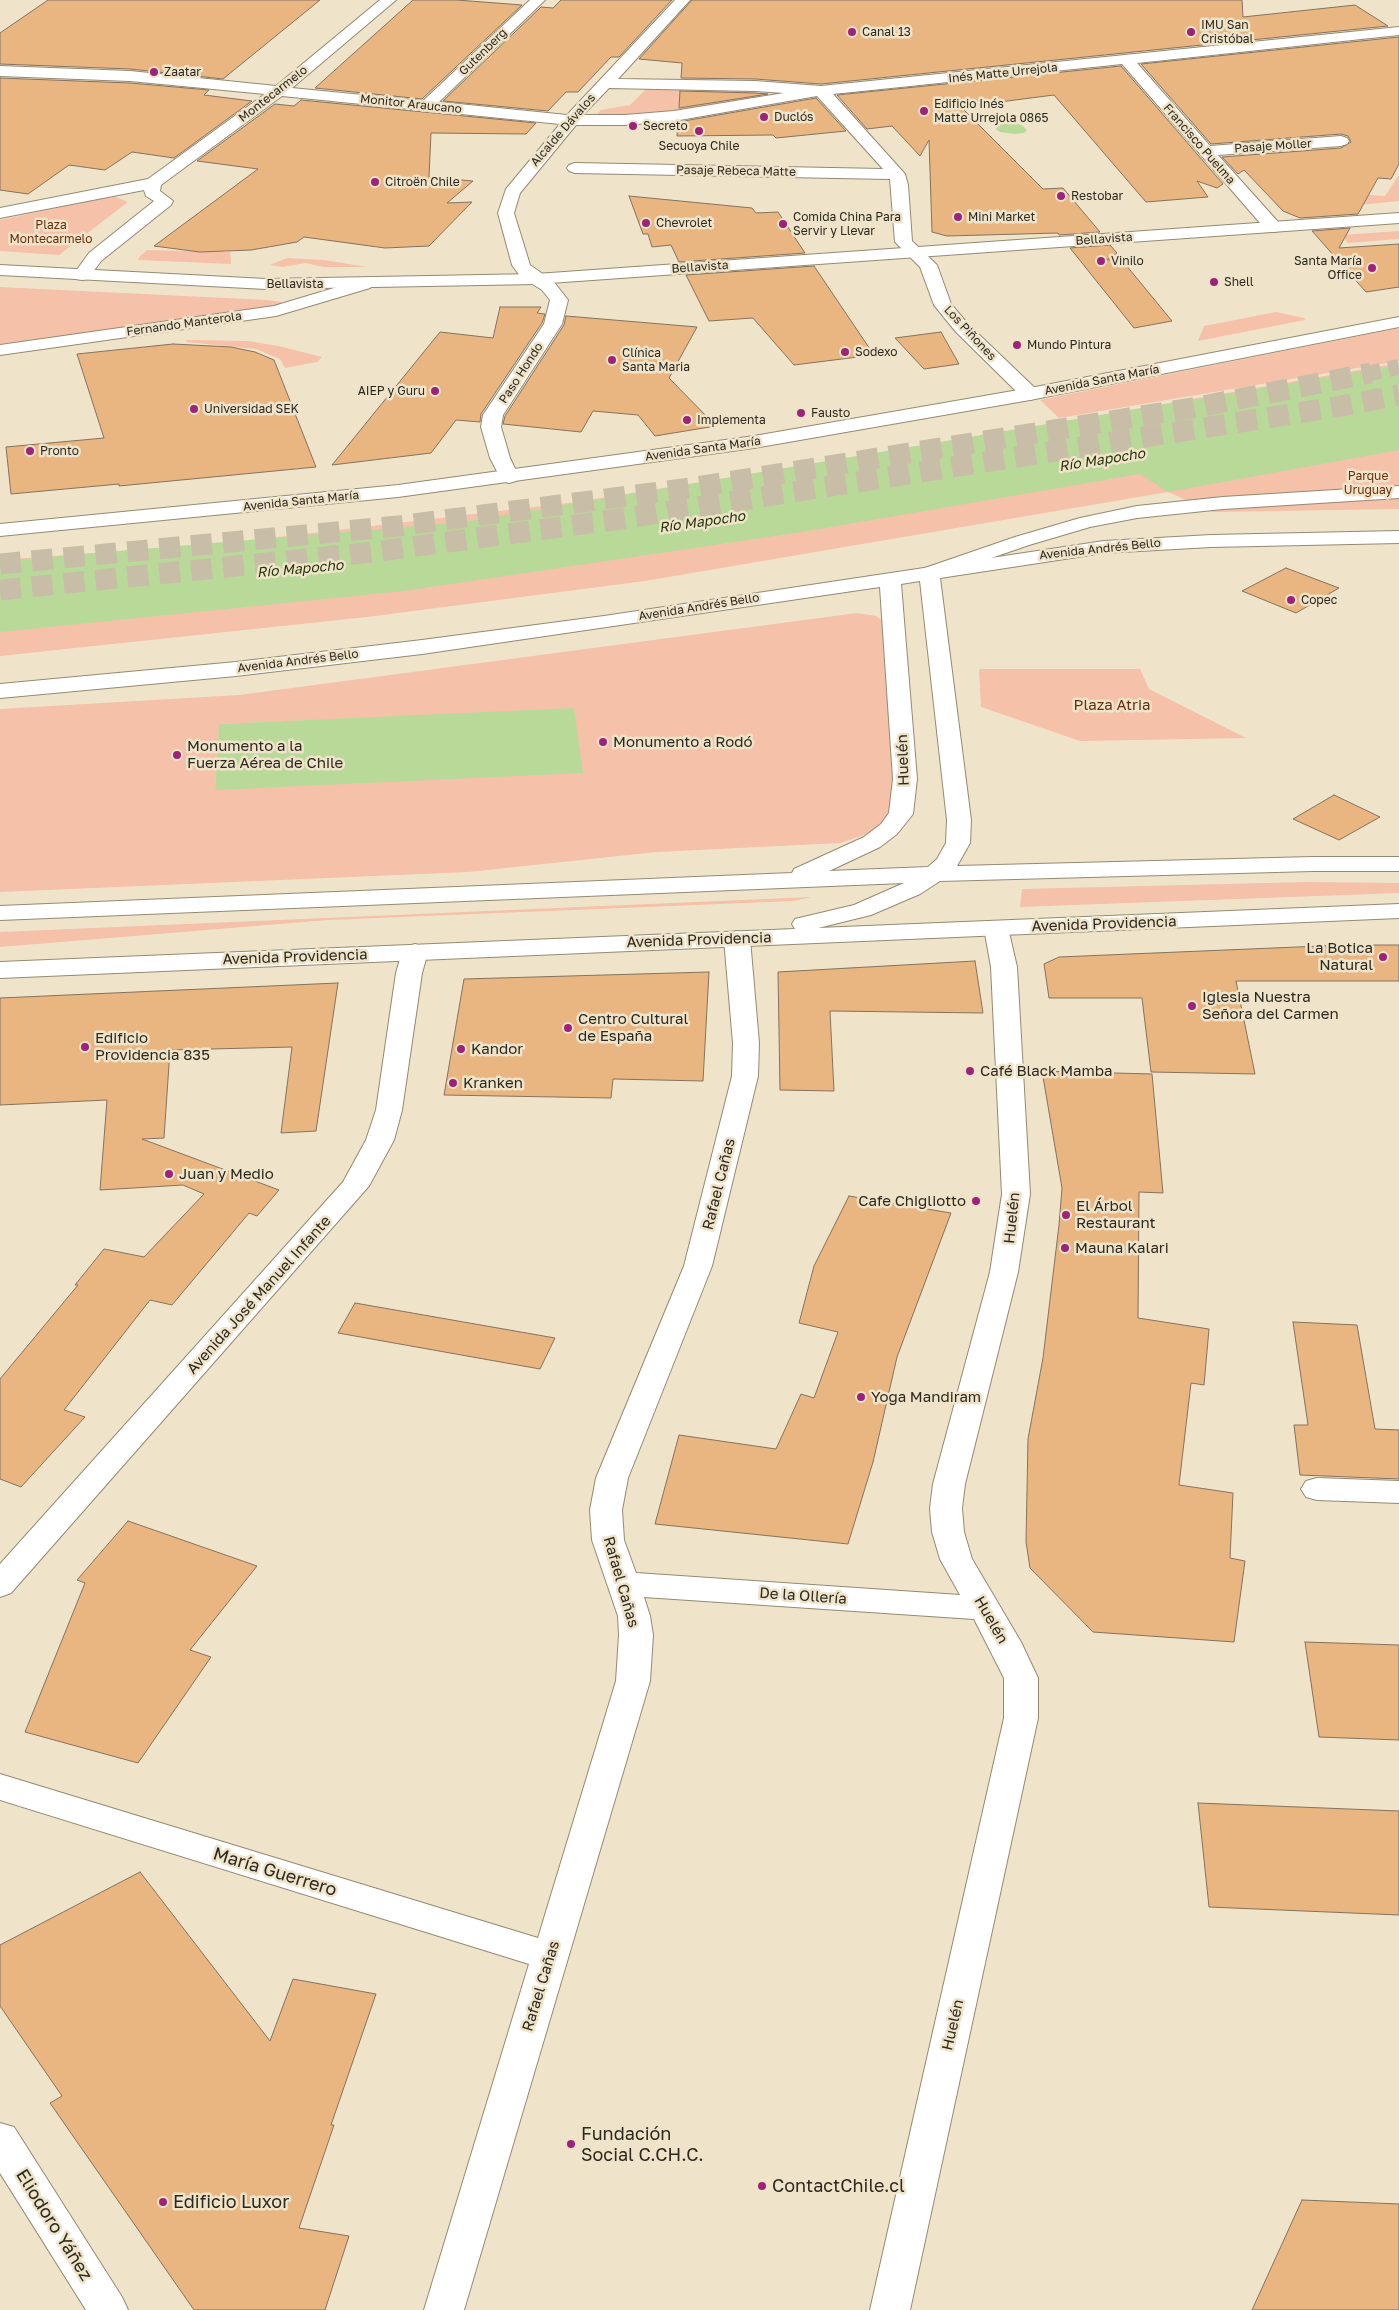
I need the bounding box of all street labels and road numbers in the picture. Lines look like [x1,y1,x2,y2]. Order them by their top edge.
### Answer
street label: Gutenberg [456,26,510,78]
street label: Inés Matte Urrejola [948,60,1058,86]
street label: Montecarmelo [236,63,310,125]
street label: Monitor Araucano [359,91,463,117]
street label: Alcalde Dávalos [528,91,598,169]
street label: Francisco Puelma [1160,101,1238,187]
street label: Pasaje Moller [1234,136,1312,156]
street label: Pasaje Rebeca Matte [676,163,796,179]
street label: Bellavista [1075,230,1133,248]
street label: Bellavista [671,258,729,276]
street label: Bellavista [266,277,324,291]
street label: Los Piñones [941,303,999,363]
street label: Fernando Manterola [125,309,243,339]
street label: Paso Hondo [496,340,546,406]
street label: Avenida Santa María [1043,362,1161,398]
street label: Avenida Santa María [644,434,762,464]
street label: Avenida Santa María [242,488,360,514]
street label: Avenida Andrés Bello [1039,535,1161,563]
street label: Avenida Andrés Bello [638,590,760,624]
street label: Avenida Andrés Bello [237,646,359,676]
street label: Huelén [893,734,913,786]
street label: Avenida Providencia [1031,912,1177,936]
street label: Avenida Providencia [626,928,772,952]
street label: Avenida Providencia [222,945,368,969]
street label: Rafael Cañas [699,1136,739,1232]
street label: Huelén [1000,1191,1024,1245]
street label: Avenida José Manuel Infante [183,1212,335,1378]
street label: Rafael Cañas [599,1534,643,1630]
street label: De la Ollería [759,1584,847,1608]
street label: Huelén [970,1593,1012,1647]
street label: María Guerrero [211,1843,339,1901]
street label: Rafael Cañas [519,1939,563,2033]
street label: Huelén [938,1998,968,2052]
street label: Eliodoro Yáñez [11,2165,97,2285]

